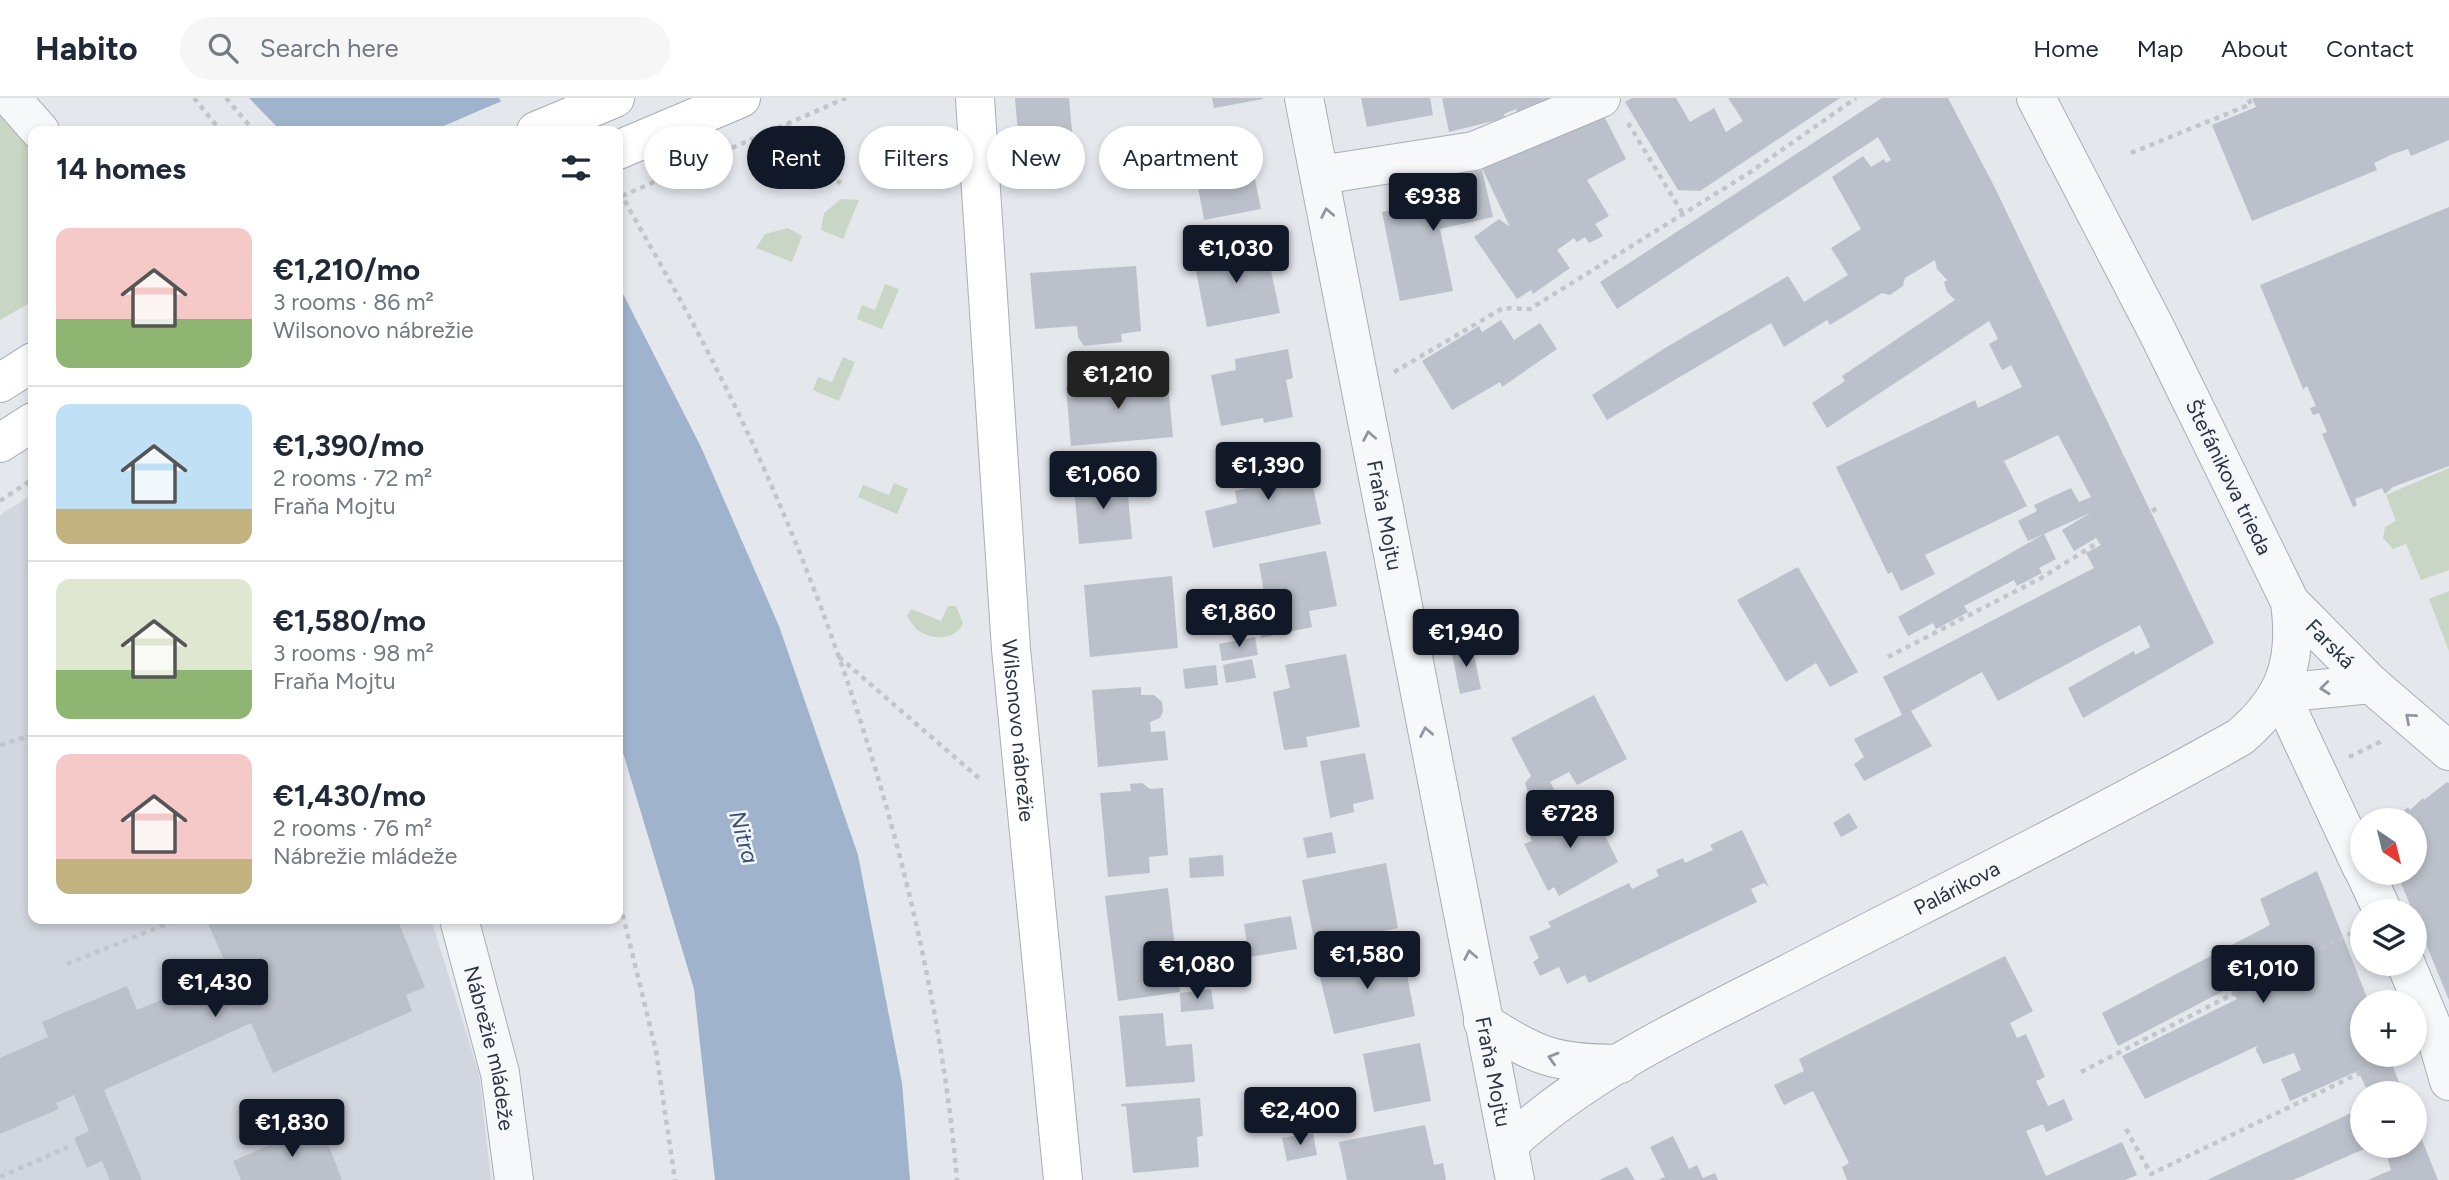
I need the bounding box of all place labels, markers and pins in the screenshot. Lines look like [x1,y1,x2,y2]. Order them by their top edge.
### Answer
pin: €938 [1392,174,1474,233]
pin: €1,030 [1179,226,1293,285]
pin: €1,210 [1061,352,1175,411]
pin: €1,390 [1211,442,1325,502]
pin: €1,060 [1046,452,1160,511]
pin: €1,860 [1182,589,1296,649]
pin: €1,940 [1409,610,1523,669]
pin: €728 [1529,790,1611,850]
pin: €1,580 [1310,932,1424,991]
pin: €1,080 [1140,942,1254,1001]
pin: €1,010 [2206,946,2320,1005]
pin: €1,430 [158,960,272,1019]
pin: €2,400 [1243,1088,1357,1147]
pin: €1,830 [235,1100,349,1159]

